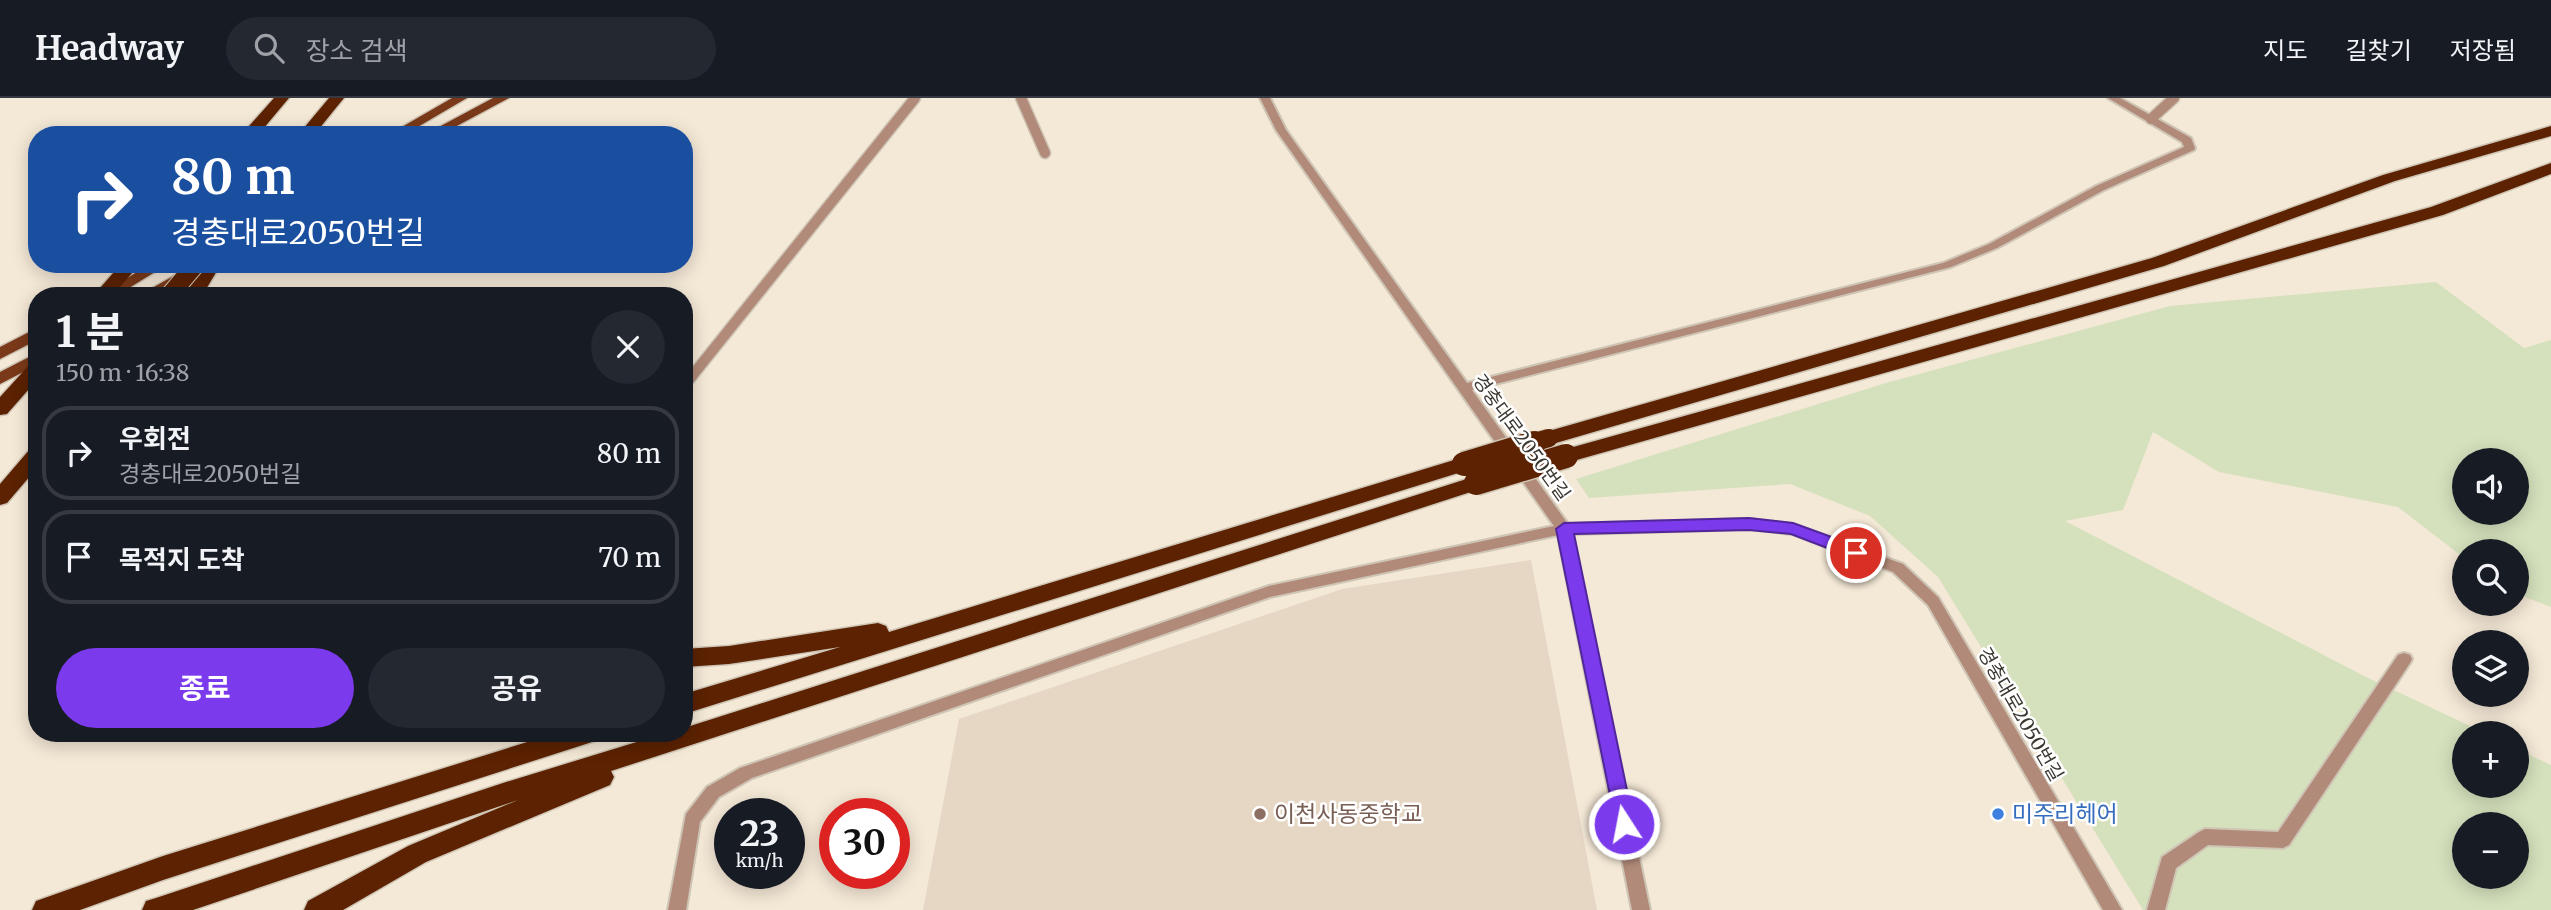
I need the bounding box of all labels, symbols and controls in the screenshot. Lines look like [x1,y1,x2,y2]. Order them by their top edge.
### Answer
search box [226,17,716,80]
text: Headway [35,28,184,69]
icon: search [250,29,288,67]
text: 장소 검색 [306,34,408,67]
text: 지도 [2263,35,2308,66]
text: 길찾기 [2346,35,2412,66]
text: 저장됨 [2450,35,2516,66]
text: 80 m [171,146,294,207]
icon: right [56,154,147,245]
text: 경충대로2050번길 [171,213,425,253]
text: 1 분 [56,306,124,358]
button: close [591,310,665,384]
text: 150 m · 16:38 [56,358,189,387]
street label: 경충대로2050번길 [1468,369,1576,505]
text: 우회전 [119,422,191,455]
icon: right [60,434,98,472]
text: 80 m [597,437,661,470]
map controls [2452,448,2529,889]
button: sound [2452,448,2529,525]
text: 경충대로2050번길 [119,459,301,488]
pin [1826,523,1886,583]
icon: arrive [1837,534,1875,572]
icon: arrive [60,538,98,576]
button: search [2452,539,2529,616]
text: 70 m [598,541,661,574]
text: 목적지 도착 [119,543,245,576]
button: layers [2452,630,2529,707]
street label: 경충대로2050번길 [1973,643,2069,785]
button: 종료 [56,648,354,728]
button: 공유 [368,648,665,728]
button: + [2452,721,2529,798]
position arrow [1587,787,1661,861]
speed limit sign: 30 [819,798,910,889]
place label: 이천사동중학교 [1274,799,1422,828]
place label: 미주리헤어 [2012,799,2118,828]
marker: 이천사동중학교 [1252,806,1268,822]
marker: 미주리헤어 [1990,806,2006,822]
text: 23 [740,812,779,856]
button: − [2452,812,2529,889]
text: km/h [736,849,783,872]

